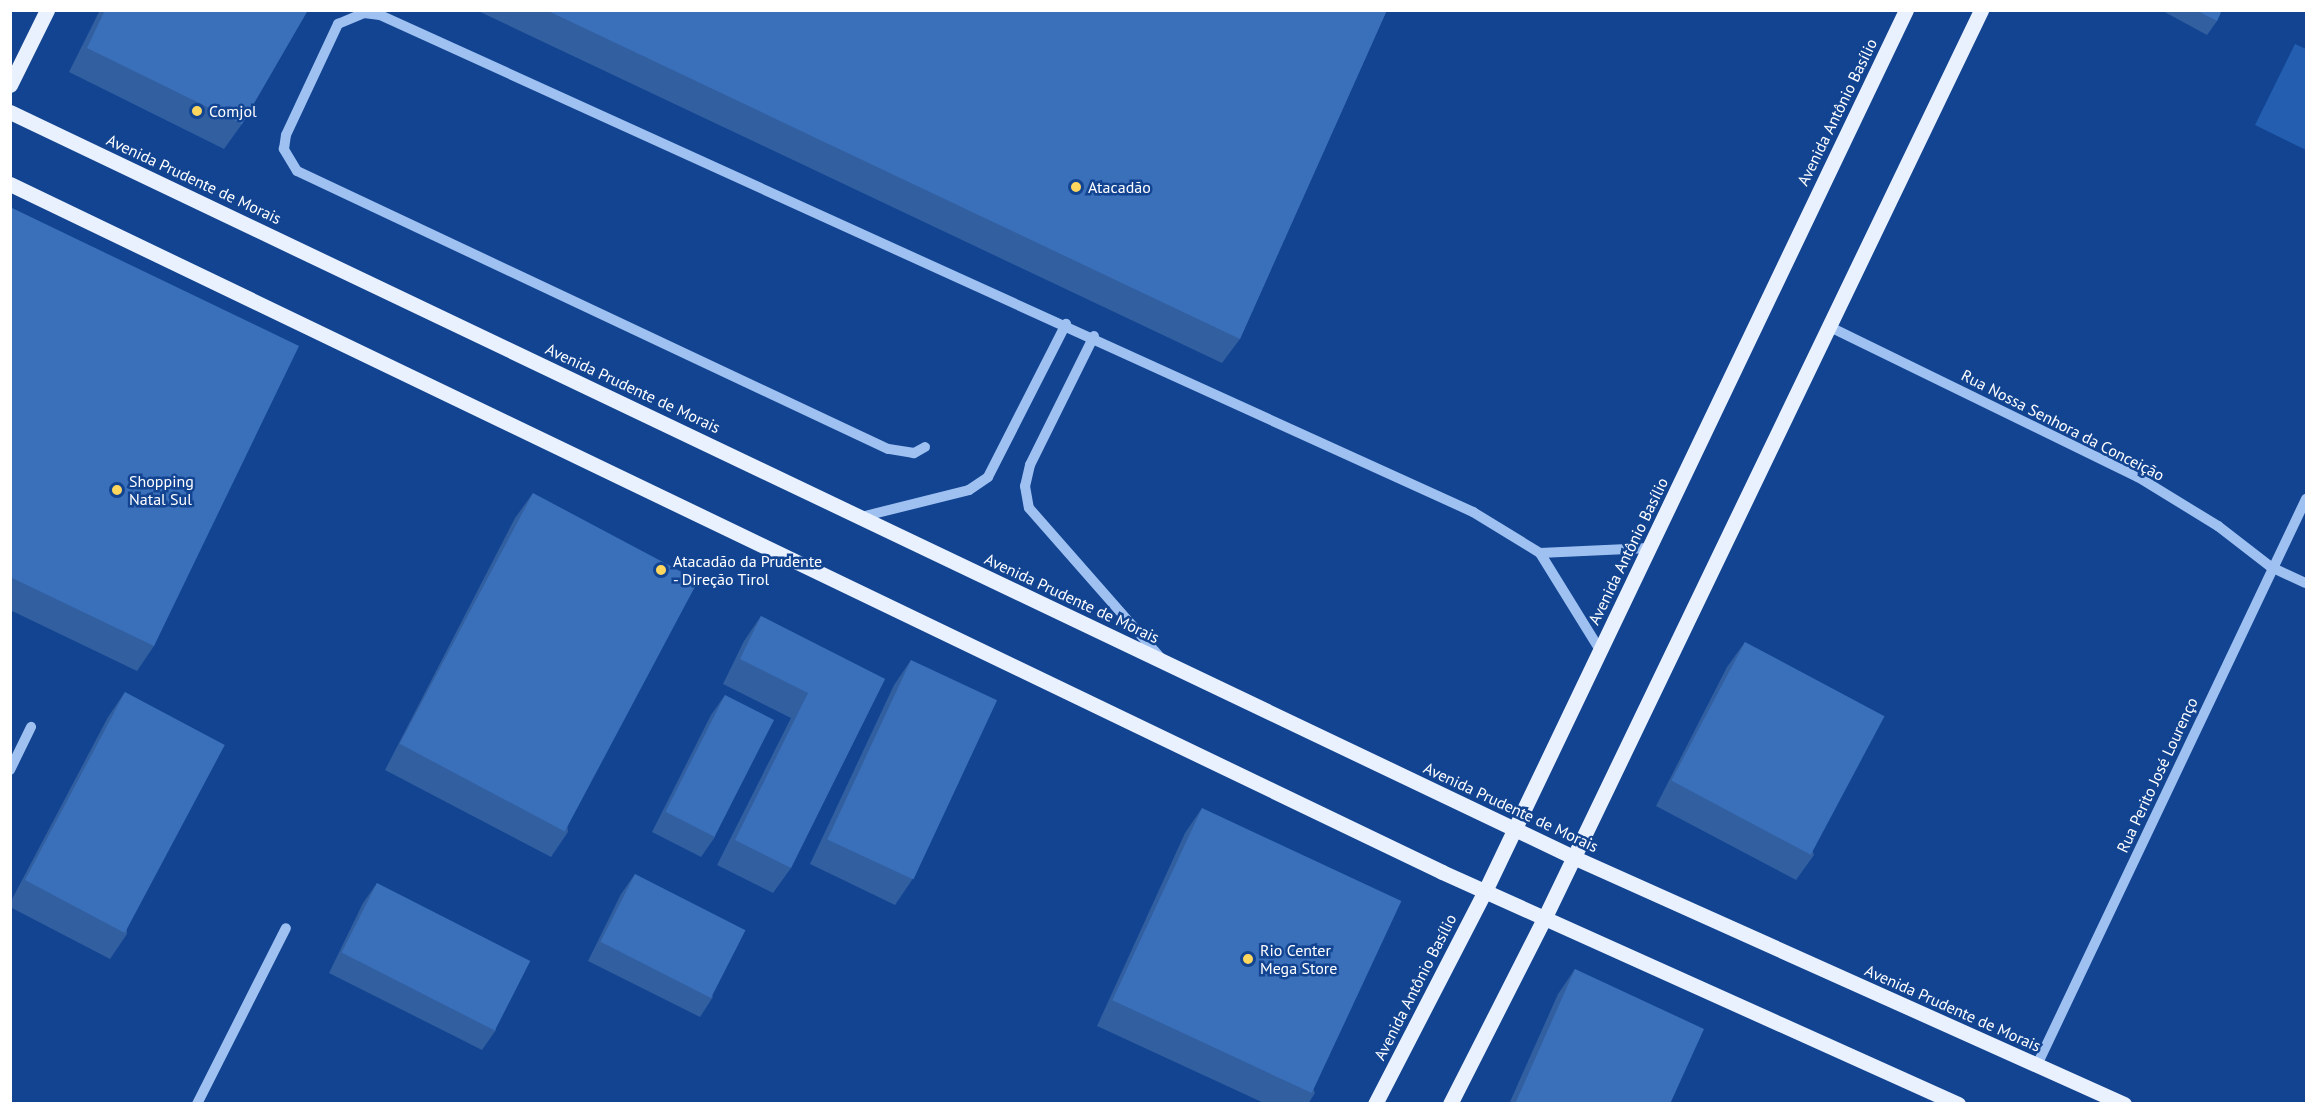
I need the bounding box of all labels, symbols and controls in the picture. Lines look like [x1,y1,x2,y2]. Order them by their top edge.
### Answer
street label: Avenida Antônio Basílio [1793,35,1881,189]
place label: Comjol [209,101,257,121]
marker: Comjol [190,104,204,118]
street label: Avenida Prudente de Morais [104,130,284,228]
place label: Atacadão [1088,177,1151,197]
marker: Atacadão [1069,180,1083,194]
street label: Avenida Prudente de Morais [543,339,723,437]
street label: Rua Nossa Senhora da Conceição [1958,365,2168,485]
place label: Shopping Natal Sul [129,471,194,509]
street label: Avenida Antônio Basílio [1584,474,1672,628]
marker: Shopping Natal Sul [110,483,124,497]
street label: Avenida Prudente de Morais [982,549,1162,647]
place label: Atacadão da Prudente - Direção Tirol [673,551,822,589]
marker: Atacadão da Prudente - Direção Tirol [654,563,668,577]
street label: Rua Perito José Lourenço [2113,694,2201,856]
street label: Avenida Prudente de Morais [1421,758,1601,856]
street label: Avenida Antônio Basílio [1370,910,1460,1064]
place label: Rio Center Mega Store [1260,940,1337,978]
marker: Rio Center Mega Store [1241,952,1255,966]
street label: Avenida Prudente de Morais [1862,960,2044,1056]

